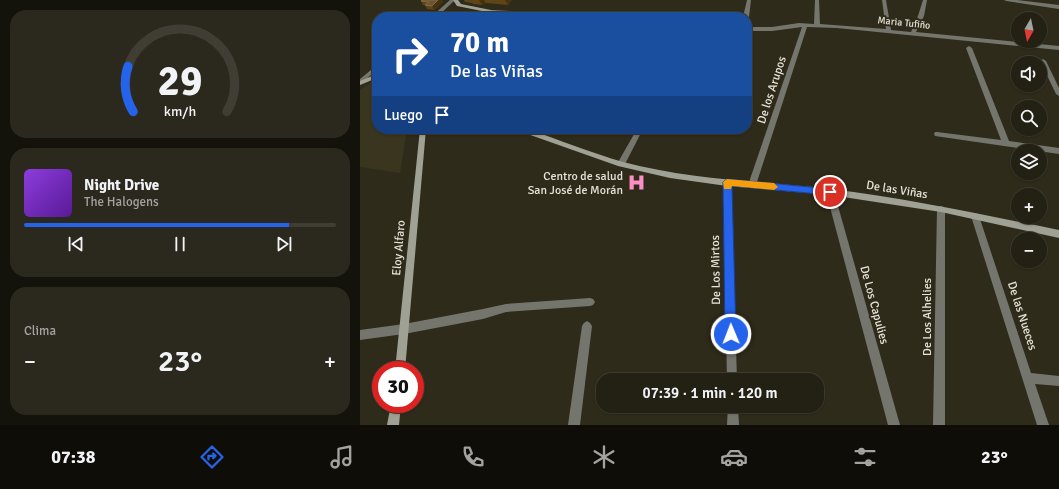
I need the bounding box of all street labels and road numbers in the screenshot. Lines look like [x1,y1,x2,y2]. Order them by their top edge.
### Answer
street label: Maria Tufiño [877,14,931,32]
street label: De los Arupos [754,54,790,126]
street label: De las Viñas [865,178,929,202]
street label: Eloy Alfaro [389,220,409,276]
street label: De Los Mirtos [708,235,724,305]
street label: De Los Capulies [856,264,892,346]
street label: De Los Alhelies [920,278,935,356]
street label: De las Nueces [1004,280,1040,352]

